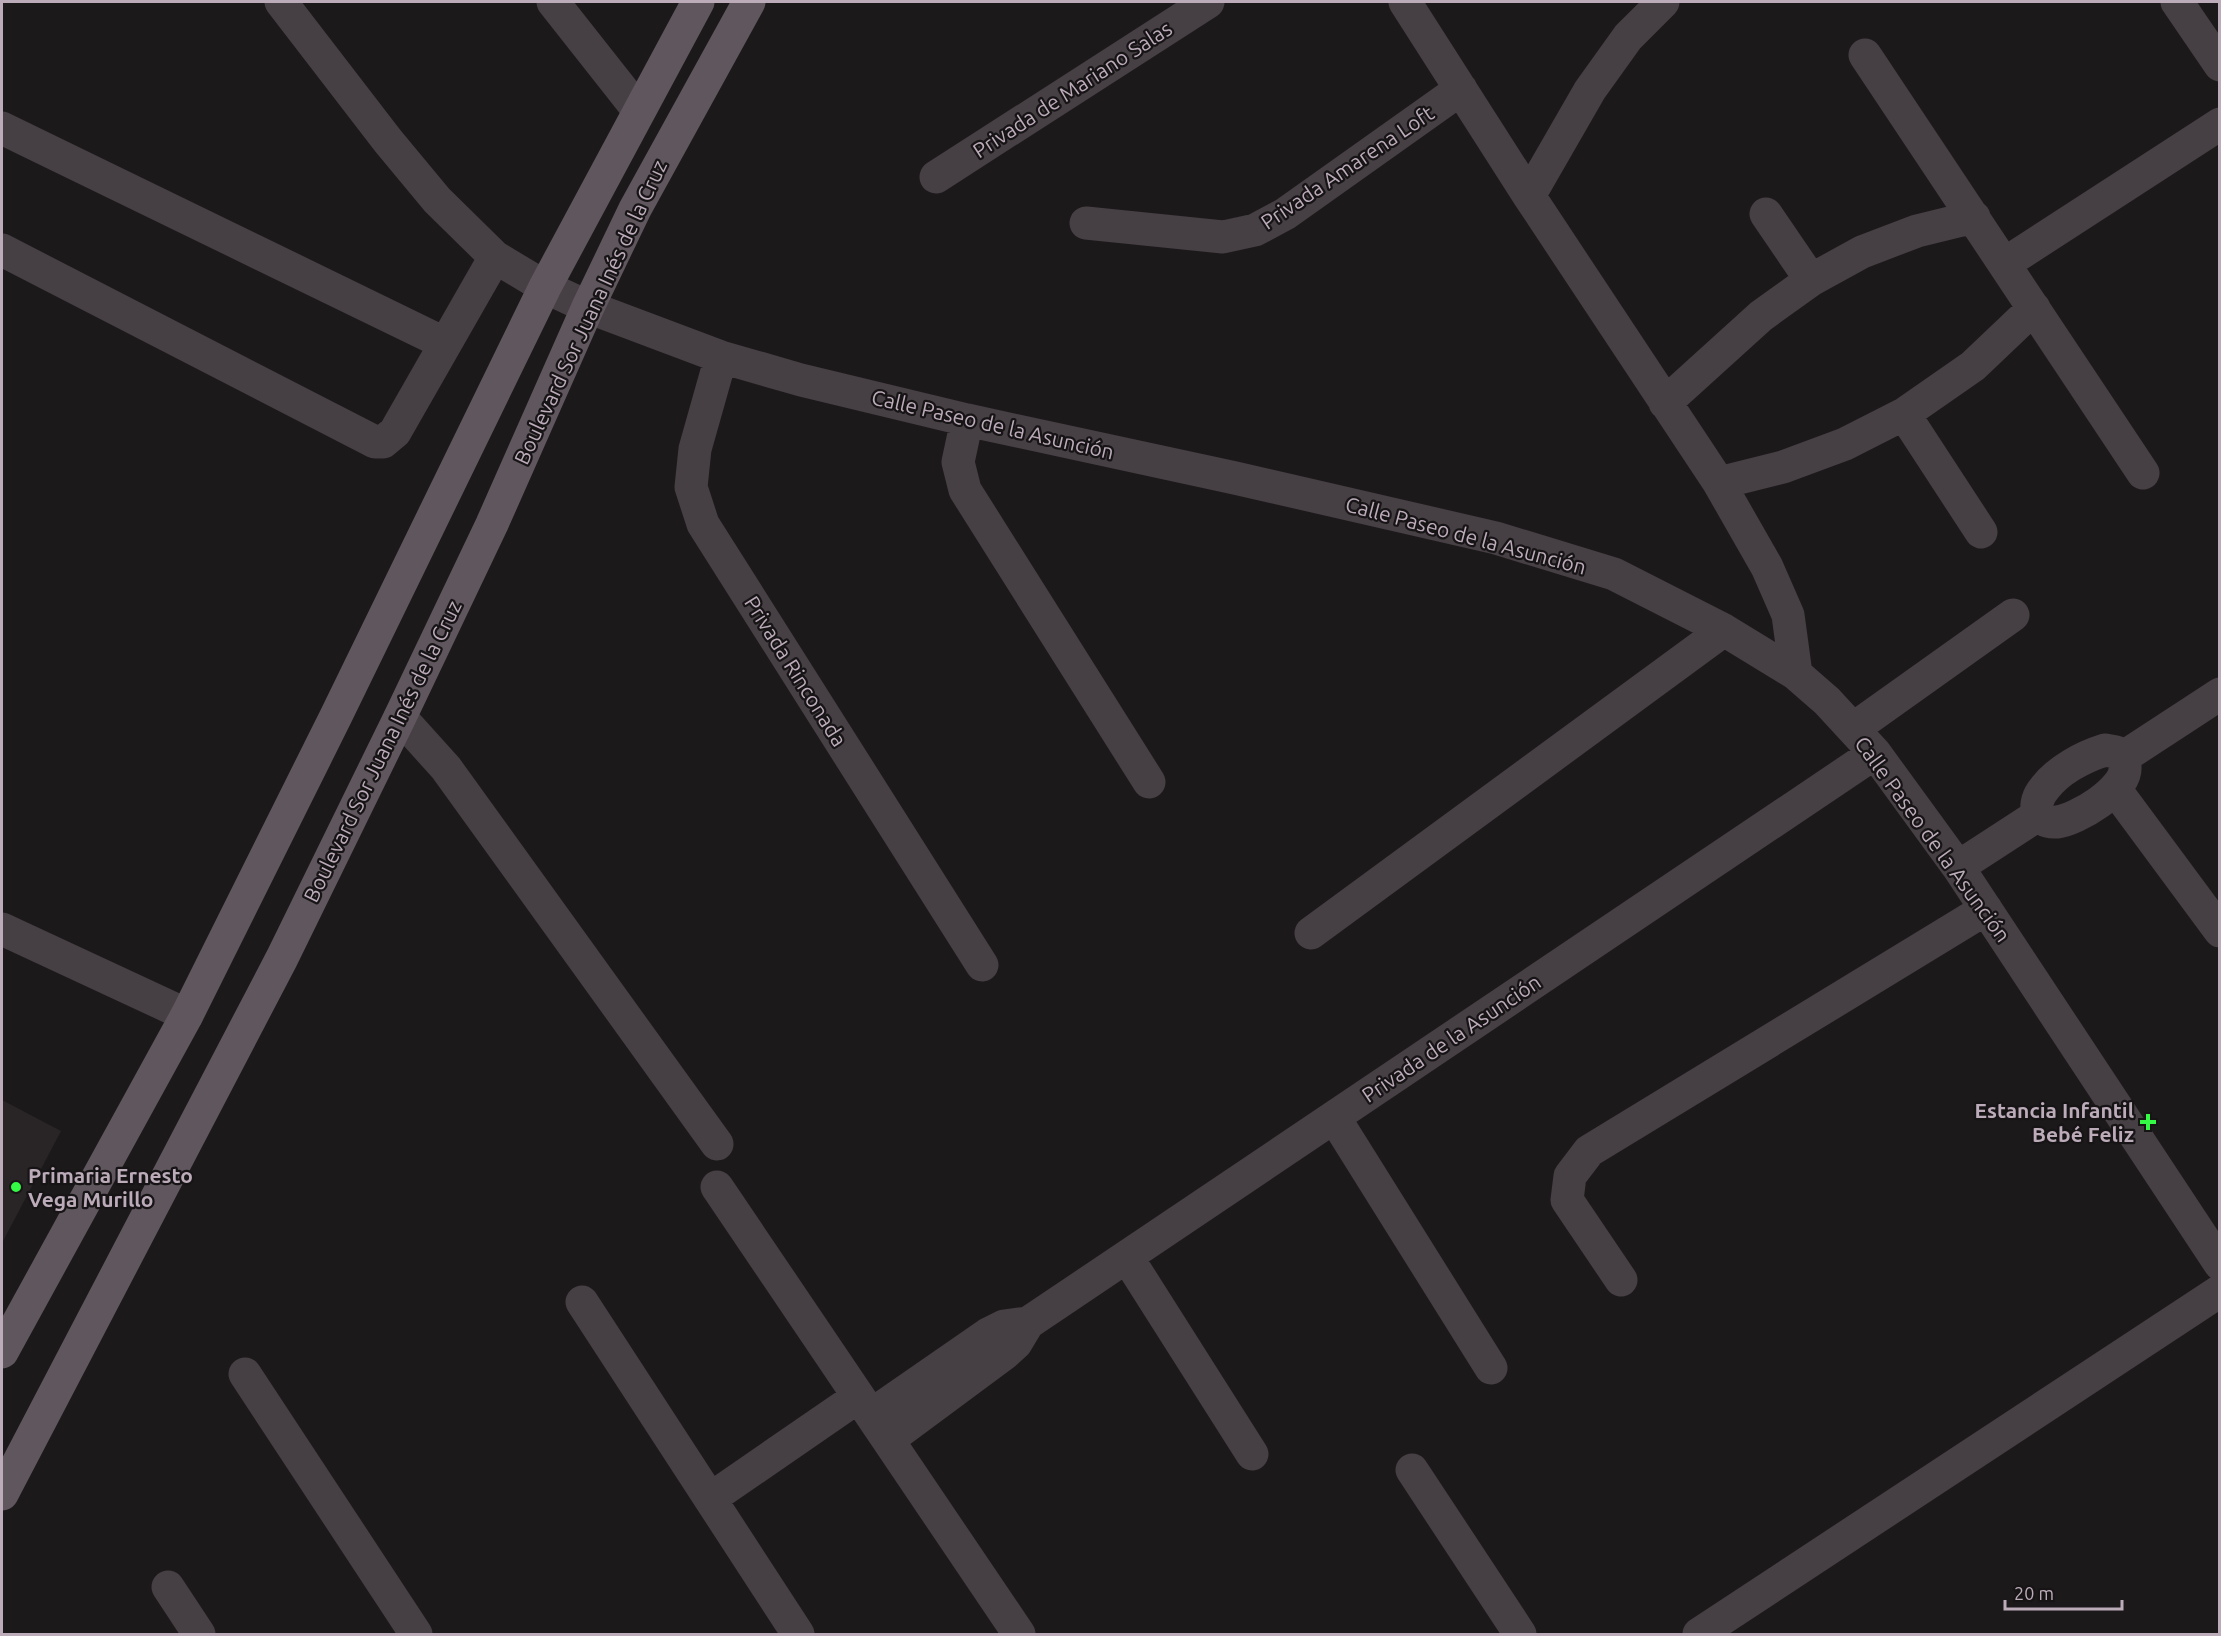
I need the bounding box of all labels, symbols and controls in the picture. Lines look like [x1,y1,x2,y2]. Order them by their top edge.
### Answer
street label: Privada de Mariano Salas [968,16,1176,162]
street label: Privada Amarena Loft [1256,100,1438,234]
street label: Boulevard Sor Juana Inés de la Cruz [509,156,671,468]
street label: Calle Paseo de la Asunción [869,384,1117,464]
street label: Calle Paseo de la Asunción [1343,491,1589,579]
street label: Privada Rinconada [740,591,852,751]
street label: Boulevard Sor Juana Inés de la Cruz [298,596,466,906]
street label: Calle Paseo de la Asunción [1850,732,2016,946]
street label: Privada de la Asunción [1357,969,1545,1107]
place label: Estancia Infantil Bebé Feliz [1975,1098,2134,1146]
marker: Estancia Infantil Bebé Feliz [2139,1113,2157,1131]
place label: Primaria Ernesto Vega Murillo [28,1163,193,1211]
marker: Primaria Ernesto Vega Murillo [9,1180,23,1194]
scale bar [2005,1573,2122,1611]
text: 20 m [2014,1583,2054,1603]

